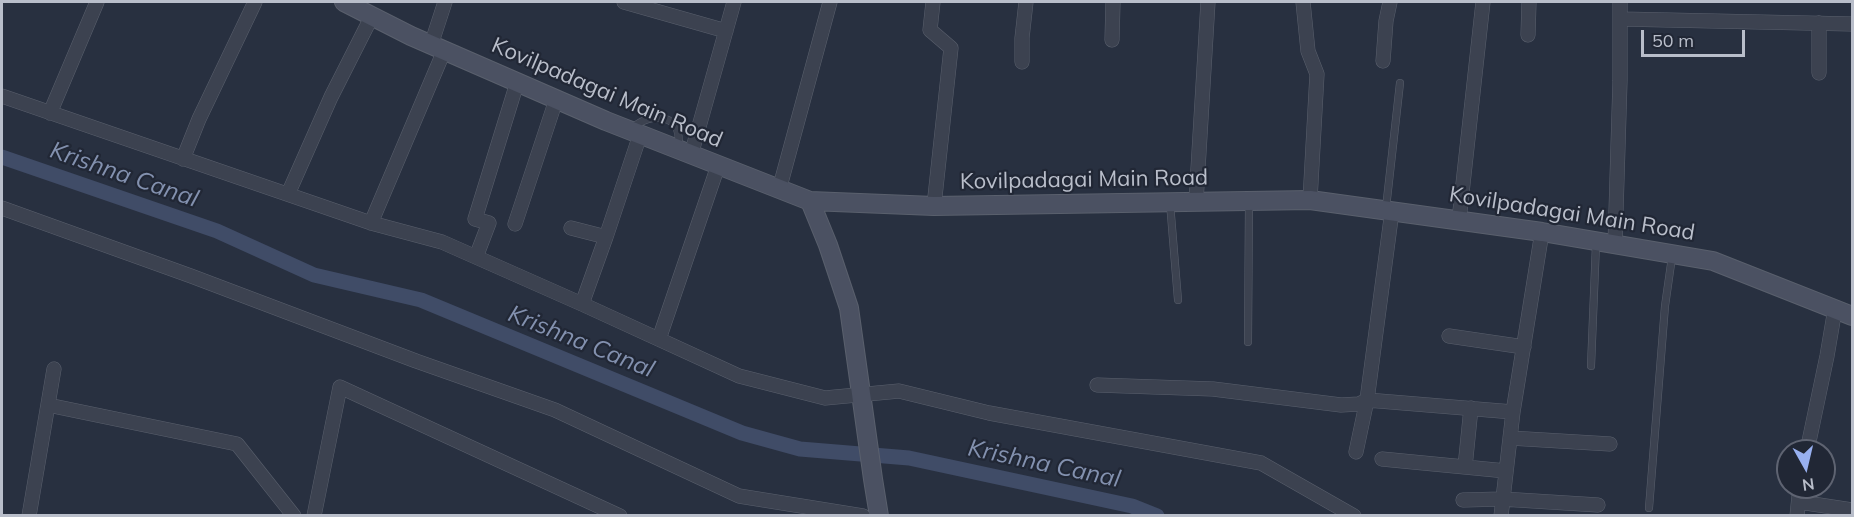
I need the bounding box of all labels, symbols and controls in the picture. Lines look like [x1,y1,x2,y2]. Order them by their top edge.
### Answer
scale bar [1644,18,1748,56]
text: 50 m [1652,29,1694,52]
street label: Kovilpadagai Main Road [488,32,726,154]
water label: Krishna Canal [46,136,202,214]
street label: Kovilpadagai Main Road [960,165,1208,195]
street label: Kovilpadagai Main Road [1447,182,1697,246]
water label: Krishna Canal [504,300,658,384]
water label: Krishna Canal [965,434,1123,494]
north arrow [1776,439,1836,499]
text: N [1801,474,1816,496]

